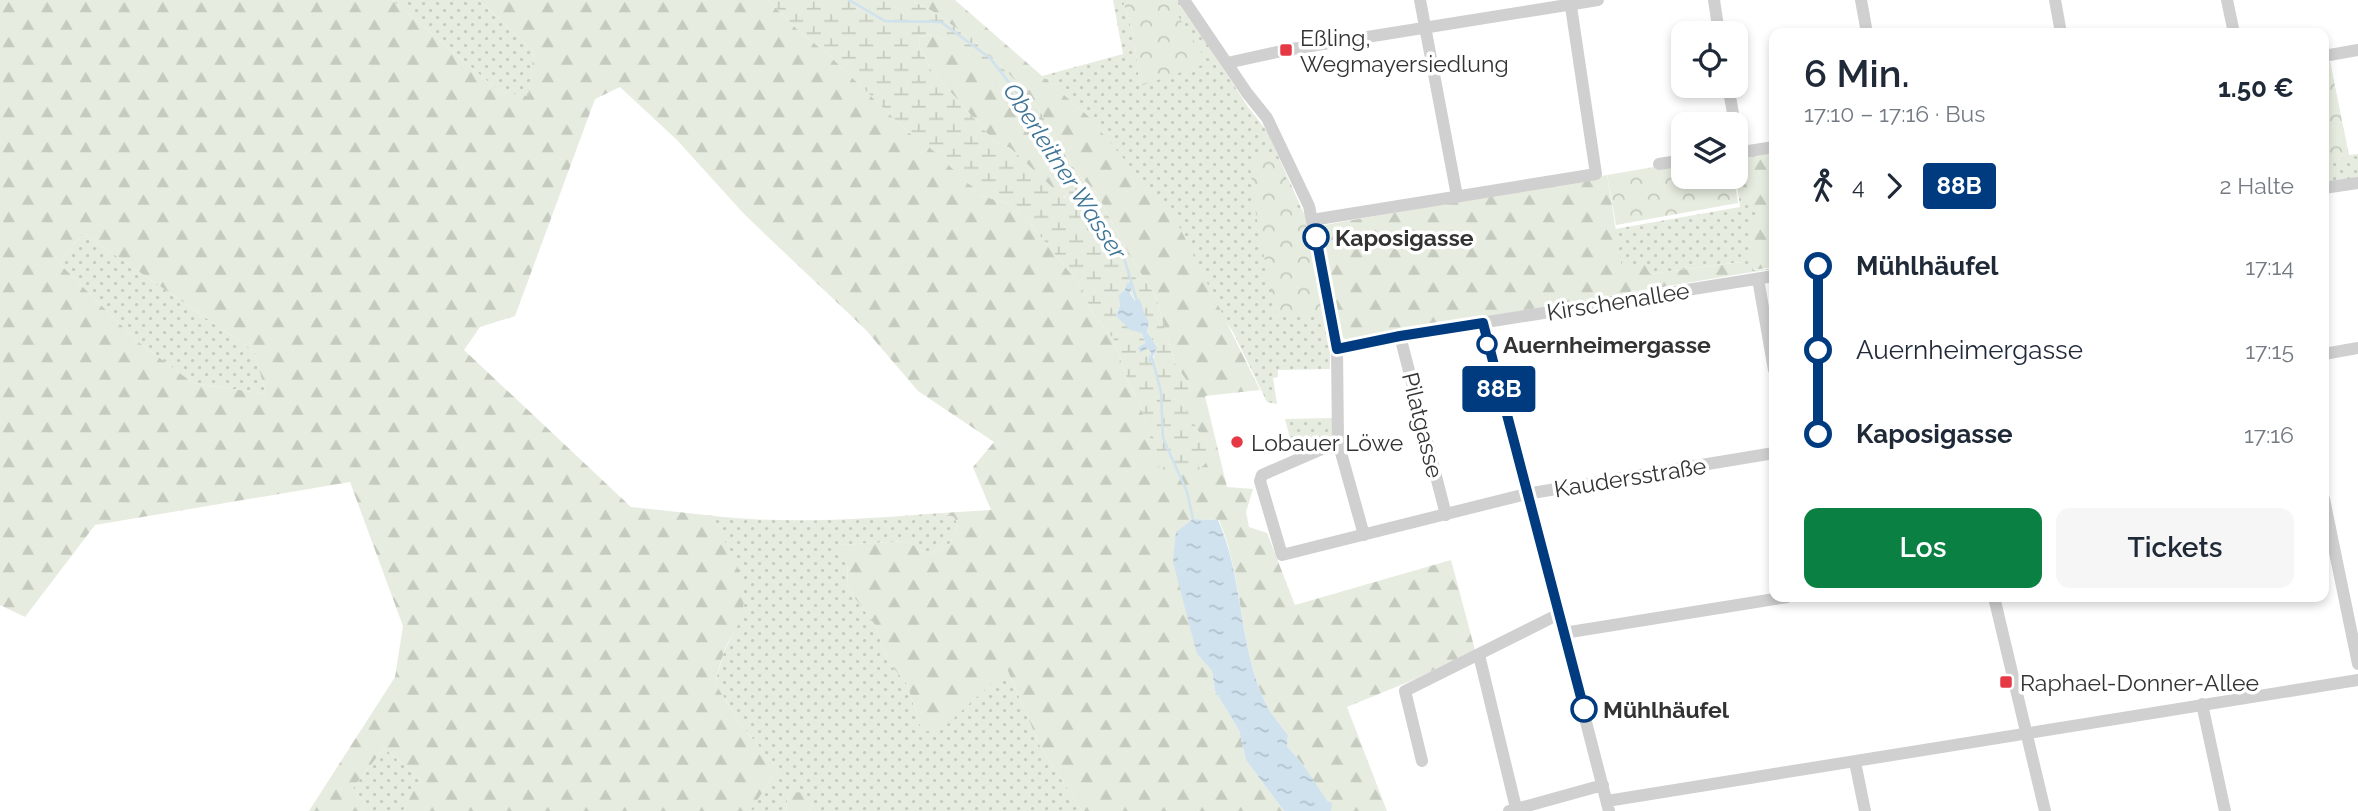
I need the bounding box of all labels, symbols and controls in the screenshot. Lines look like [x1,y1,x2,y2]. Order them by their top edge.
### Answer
map controls [1671,21,1748,189]
button: locate [1671,21,1748,98]
place label: Eßling, Wegmayersiedlung [1300,24,1509,77]
marker: Eßling, Wegmayersiedlung [1278,42,1294,58]
text: 6 Min. [1804,51,1910,96]
text: 1.50 € [2218,73,2294,103]
water label: Oberleitner Wasser [997,78,1133,265]
text: 17:10 – 17:16 · Bus [1804,100,1985,127]
button: layers [1671,112,1748,189]
icon: walk [1804,167,1842,205]
icon: forward [1875,167,1913,205]
text: 88B [1937,171,1982,200]
text: 4 [1852,172,1865,199]
text: 2 Halte [2219,172,2294,199]
marker: Kaposigasse [1303,224,1329,250]
place label: Kaposigasse [1335,224,1474,251]
text: Mühlhäufel [1856,251,1998,281]
text: 17:14 [2245,253,2294,280]
street label: Kirschenallee [1545,276,1691,326]
place label: Auernheimergasse [1503,331,1711,358]
marker: Auernheimergasse [1477,334,1497,354]
text: Auernheimergasse [1856,335,2083,365]
text: 17:15 [2245,337,2294,364]
line badge: 88B [1459,366,1539,412]
street label: Pilatgasse [1397,369,1449,481]
text: 88B [1476,374,1522,403]
text: Kaposigasse [1856,419,2013,449]
text: 17:16 [2244,421,2294,448]
place label: Lobauer Löwe [1251,429,1403,456]
marker: Lobauer Löwe [1229,434,1245,450]
street label: Kaudersstraße [1552,452,1708,502]
button: Los [1804,508,2042,588]
button: Tickets [2056,508,2294,588]
place label: Raphael-Donner-Allee [2020,669,2259,696]
marker: Raphael-Donner-Allee [1998,674,2014,690]
marker: Mühlhäufel [1571,696,1597,722]
place label: Mühlhäufel [1603,696,1730,723]

